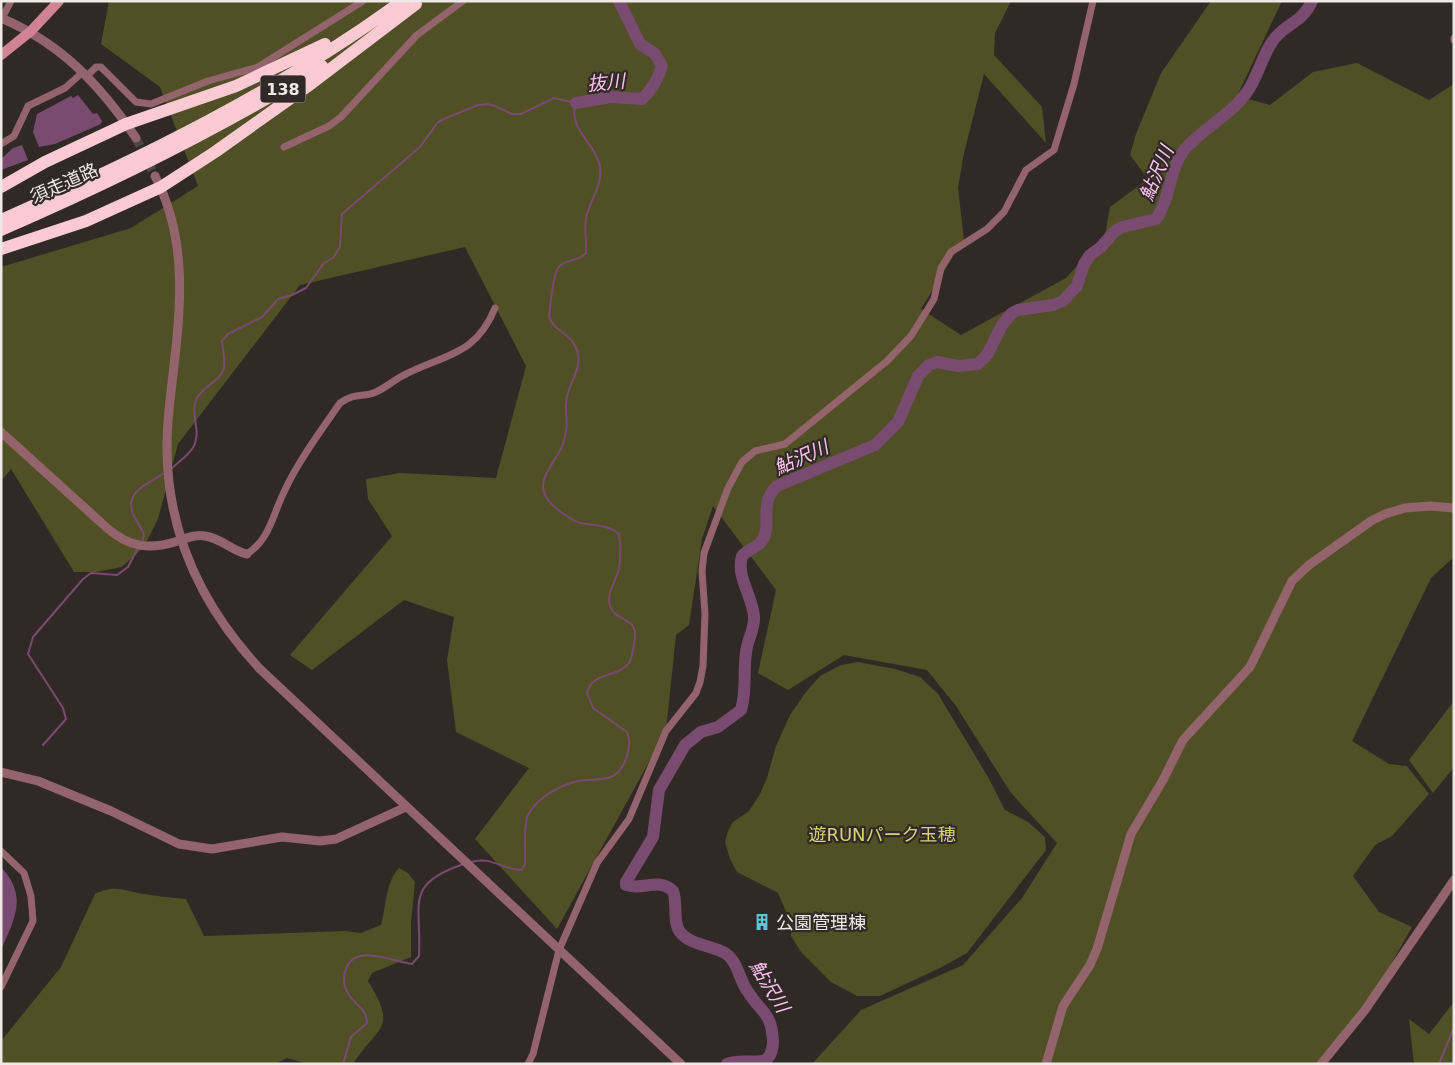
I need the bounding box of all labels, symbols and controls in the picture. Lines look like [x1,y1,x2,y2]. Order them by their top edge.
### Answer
water label: 抜川 [586,69,628,95]
road number: 138 [260,76,306,102]
water label: 鮎沢川 [1135,141,1178,204]
street label: 須走道路 [27,159,101,207]
water label: 鮎沢川 [770,435,833,479]
park label: 遊RUNパーク玉穂 [808,824,956,845]
building icon: 公園管理棟 [752,912,772,932]
place label: 公園管理棟 [776,912,866,933]
water label: 鮎沢川 [746,956,795,1018]

